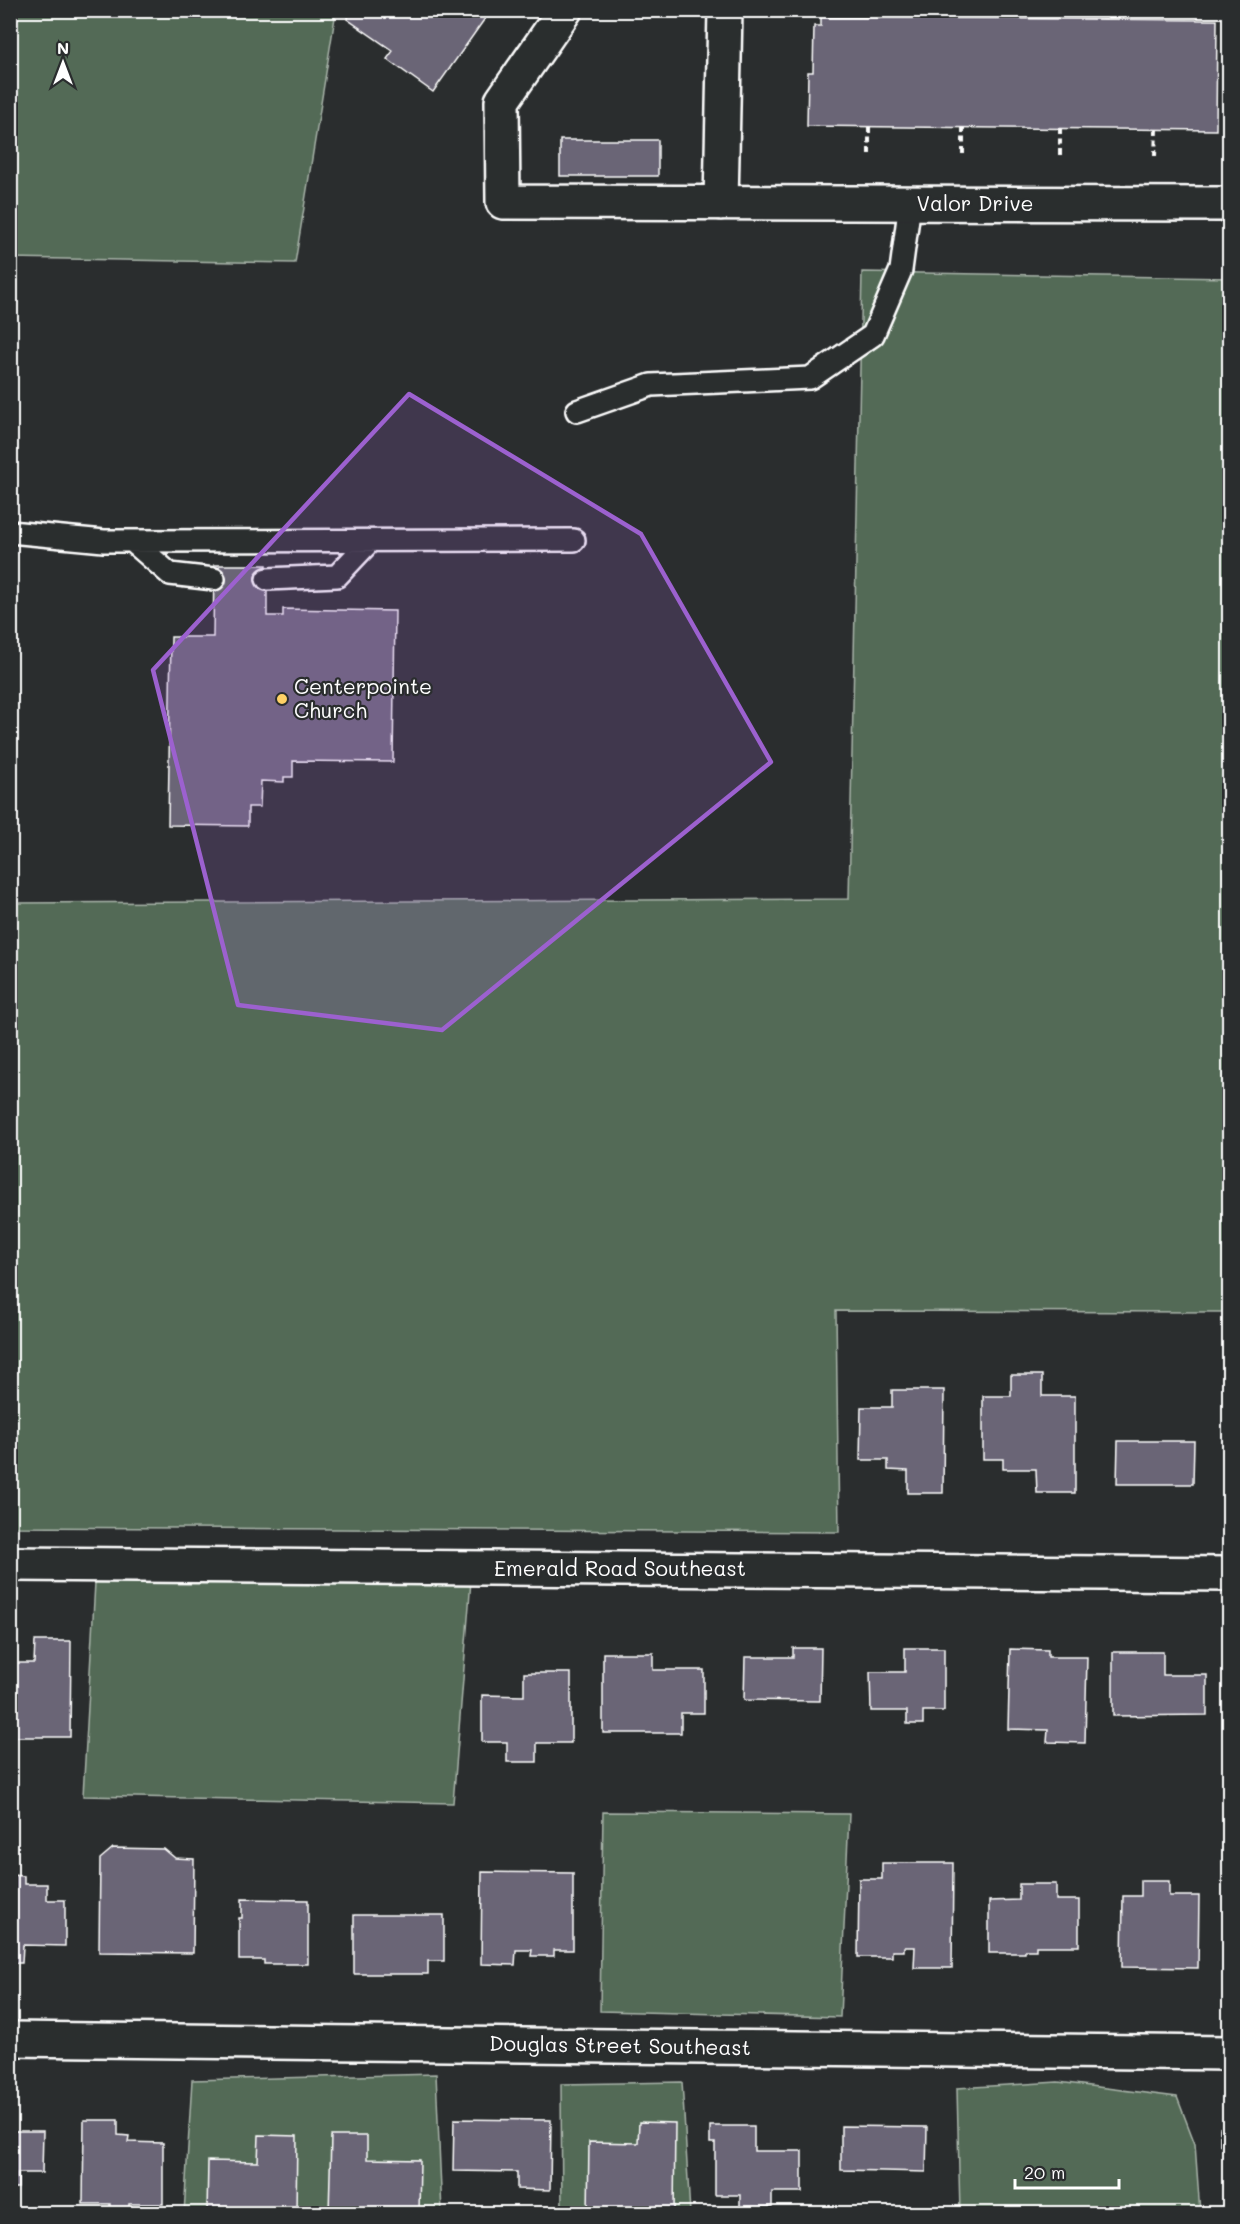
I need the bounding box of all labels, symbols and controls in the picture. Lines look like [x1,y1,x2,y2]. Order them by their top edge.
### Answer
north arrow [33,33,93,93]
text: N [57,37,69,58]
street label: Valor Drive [916,189,1034,216]
place label: Centerpointe Church [294,672,432,723]
marker: Centerpointe Church [275,692,289,706]
street label: Emerald Road Southeast [494,1554,746,1581]
street label: Douglas Street Southeast [489,2029,751,2060]
scale bar [1015,2152,1118,2190]
text: 20 m [1024,2160,1065,2184]

